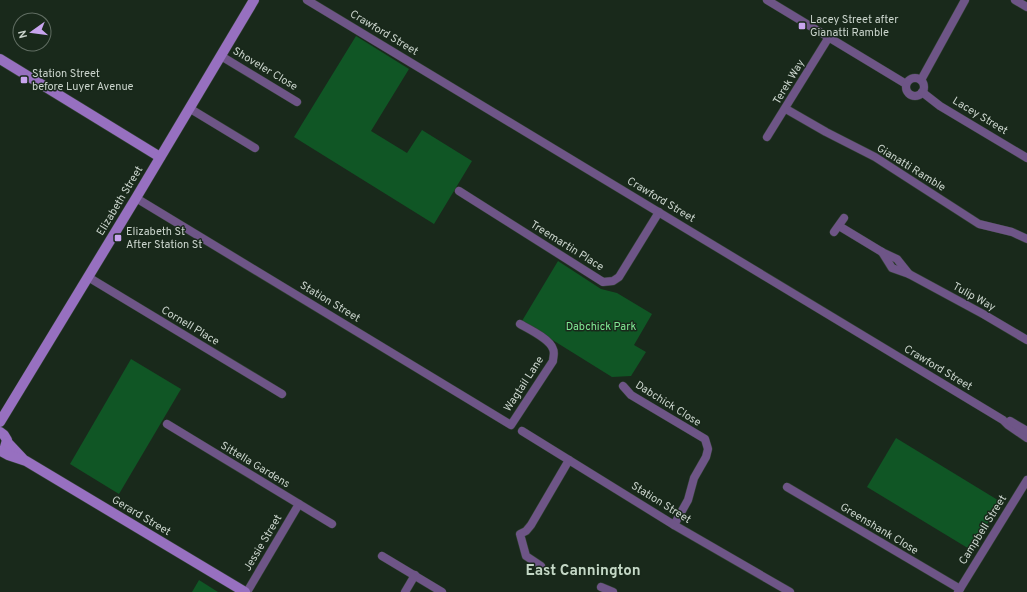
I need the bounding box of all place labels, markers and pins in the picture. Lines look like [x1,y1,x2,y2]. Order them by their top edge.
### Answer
place label: Lacey Street after Gianatti Ramble [810,13,899,40]
marker: Lacey Street after Gianatti Ramble [797,21,807,31]
place label: Station Street before Luyer Avenue [32,67,134,94]
marker: Station Street before Luyer Avenue [19,75,29,85]
place label: Elizabeth St After Station St [126,225,202,252]
marker: Elizabeth St After Station St [113,233,123,243]

